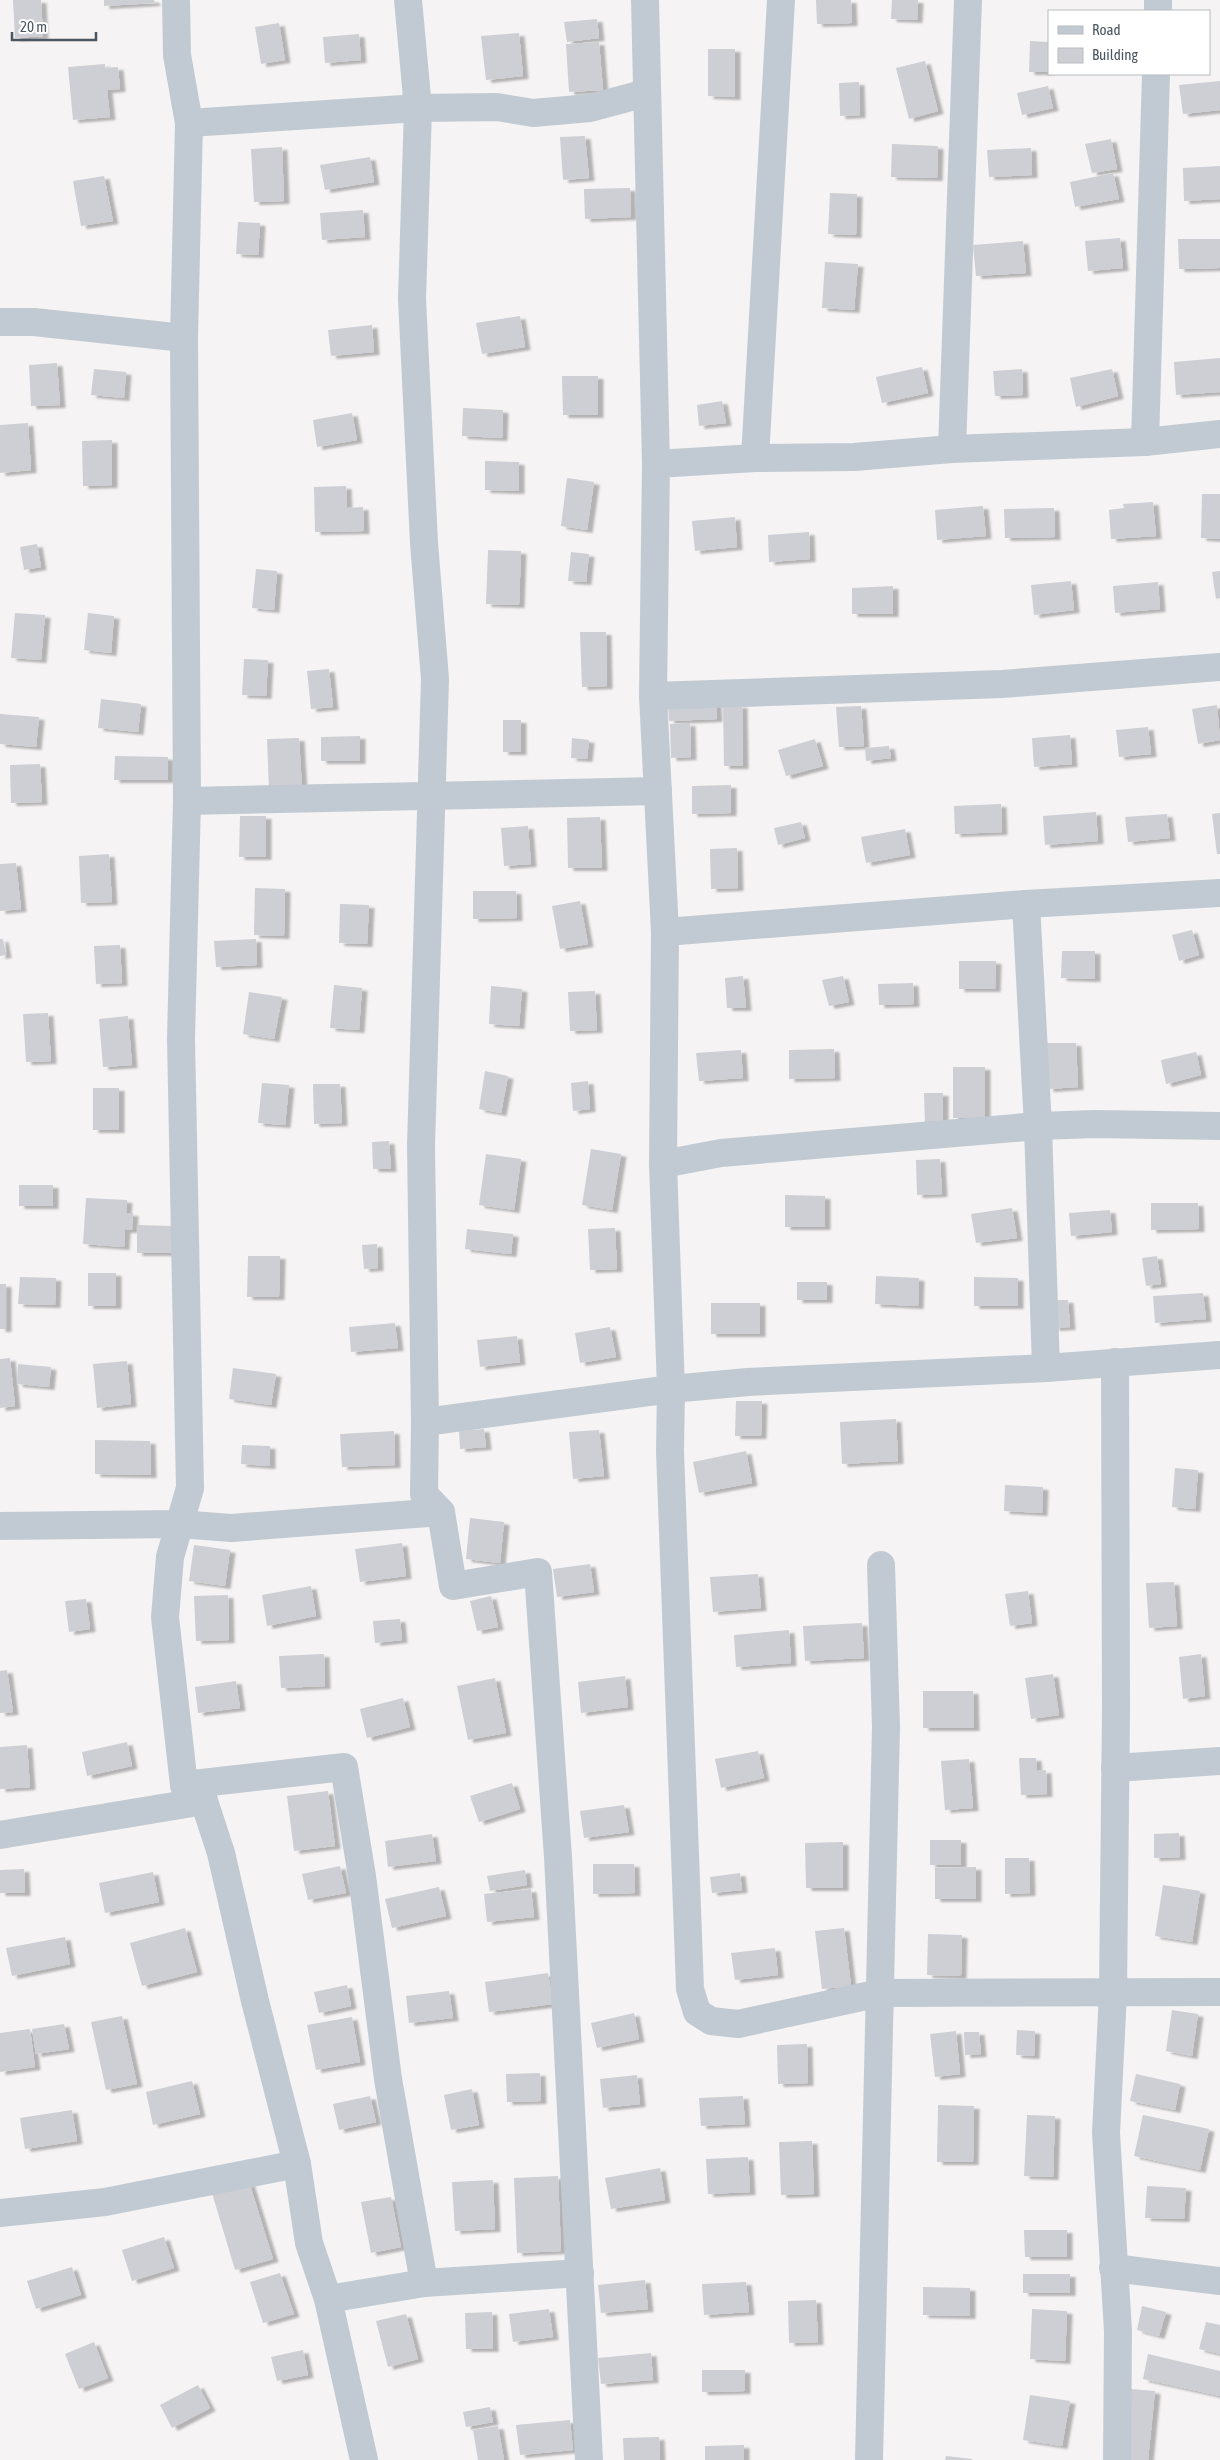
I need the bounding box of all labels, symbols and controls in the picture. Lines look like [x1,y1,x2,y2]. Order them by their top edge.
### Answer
scale bar [12,10,96,42]
legend [1048,10,1210,75]
text: 20 m [20,18,47,35]
text: Road [1092,21,1121,38]
text: Building [1092,46,1138,63]

